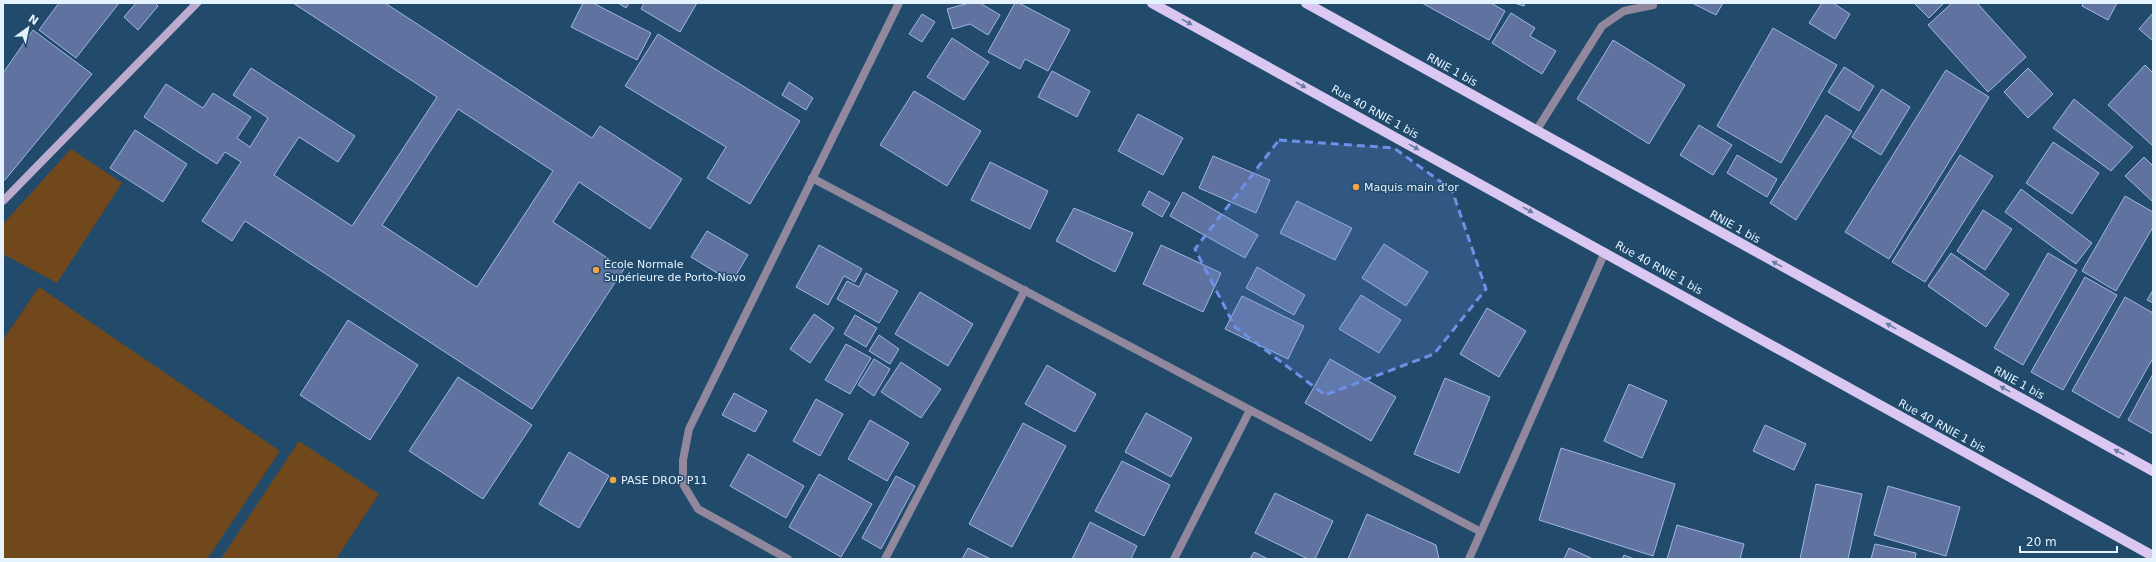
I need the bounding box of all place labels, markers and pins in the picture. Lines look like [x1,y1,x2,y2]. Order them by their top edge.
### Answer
place label: Maquis main d'or [1364,181,1459,194]
marker: Maquis main d'or [1351,182,1361,192]
place label: École Normale Supérieure de Porto-Novo [604,258,746,284]
marker: École Normale Supérieure de Porto-Novo [591,265,601,275]
place label: PASE DROP P11 [621,474,707,487]
marker: PASE DROP P11 [608,475,618,485]

